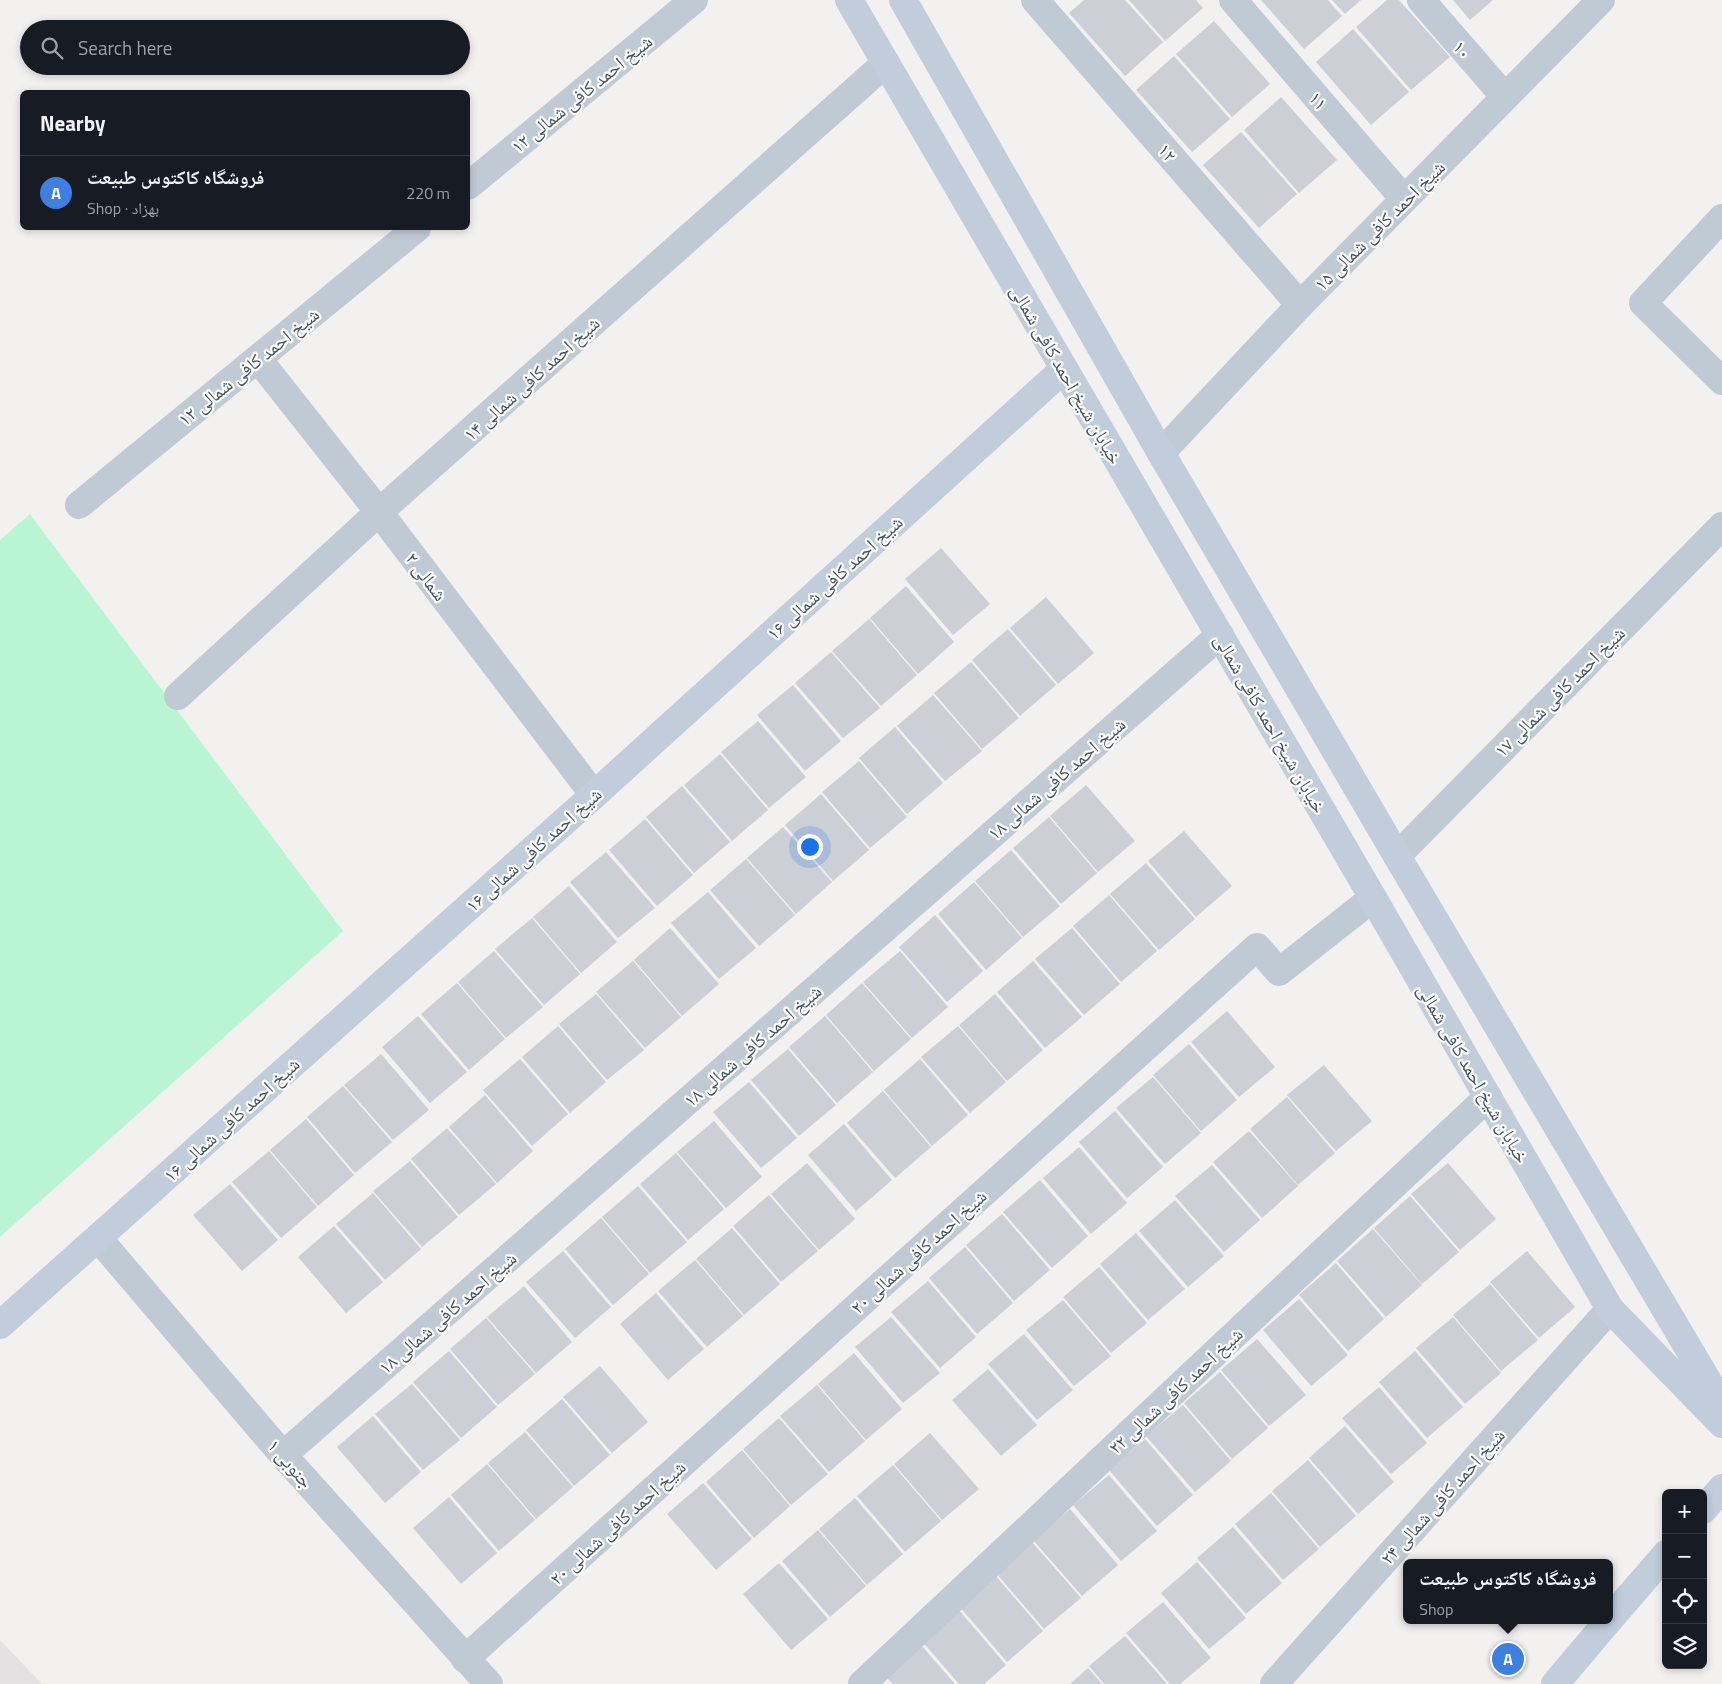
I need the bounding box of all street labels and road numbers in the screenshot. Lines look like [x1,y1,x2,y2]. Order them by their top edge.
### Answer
street label: شیخ احمد کافی شمالی ۱۲ [504,27,658,159]
street label: ۱۰ [1446,33,1480,65]
street label: ۱۱ [1302,84,1336,116]
street label: ۱۲ [1151,136,1185,168]
street label: شیخ احمد کافی شمالی ۱۵ [1307,153,1451,297]
street label: خیابان شیخ احمد کافی شمالی [1004,279,1130,469]
street label: شیخ احمد کافی شمالی ۱۲ [171,300,325,432]
street label: شیخ احمد کافی شمالی ۱۴ [456,309,606,447]
street label: شیخ احمد کافی شمالی ۱۶ [759,508,909,646]
street label: ۲ شمالی [399,545,455,607]
street label: شیخ احمد کافی شمالی ۱۷ [1487,619,1631,763]
street label: خیابان شیخ احمد کافی شمالی [1208,628,1334,818]
street label: شیخ احمد کافی شمالی ۱۸ [980,710,1132,846]
street label: شیخ احمد کافی شمالی ۱۶ [458,780,608,918]
street label: شیخ احمد کافی شمالی ۱۸ [676,977,828,1113]
street label: خیابان شیخ احمد کافی شمالی [1411,978,1537,1168]
street label: شیخ احمد کافی شمالی ۱۶ [156,1050,306,1188]
street label: شیخ احمد کافی شمالی ۲۰ [843,1182,993,1320]
street label: شیخ احمد کافی شمالی ۱۸ [371,1244,523,1380]
street label: شیخ احمد کافی شمالی ۲۲ [1101,1320,1249,1460]
street label: شیخ احمد کافی شمالی ۲۴ [1373,1421,1511,1571]
street label: جنوبی ۱ [261,1432,321,1494]
street label: شیخ احمد کافی شمالی ۲۰ [542,1453,692,1591]

